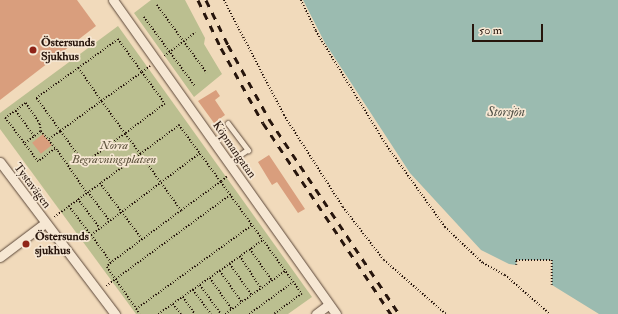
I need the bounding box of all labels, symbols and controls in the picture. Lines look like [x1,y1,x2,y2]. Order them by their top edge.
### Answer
scale bar [474,16,545,42]
text: 50 m [479,23,502,38]
place label: Östersunds Sjukhus [41,36,95,64]
marker: Östersunds Sjukhus [28,45,38,55]
water label: Storsjön [487,104,525,120]
street label: Köpmangatan [209,119,259,181]
park label: Norra Begravningsplatsen [72,139,156,167]
street label: Tystavägen [10,161,54,211]
place label: Östersunds sjukhus [35,230,89,258]
marker: Östersunds sjukhus [20,238,32,250]

